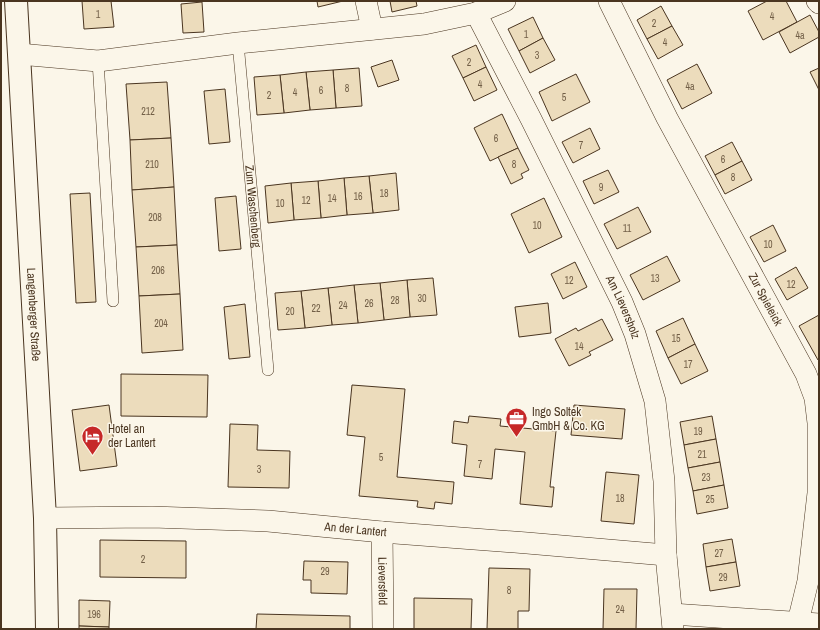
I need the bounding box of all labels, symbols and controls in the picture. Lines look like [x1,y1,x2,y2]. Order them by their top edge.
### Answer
house number: 1 [96,8,101,21]
house number: 4 [770,10,775,23]
house number: 2 [652,17,657,30]
house number: 1 [524,28,529,41]
house number: 4a [795,29,805,42]
house number: 4 [663,36,668,49]
house number: 3 [535,49,540,62]
house number: 2 [467,56,472,69]
house number: 4 [478,78,483,91]
house number: 4a [685,80,695,93]
house number: 8 [345,82,350,95]
house number: 6 [319,84,324,97]
house number: 4 [293,86,298,99]
house number: 2 [267,89,272,102]
house number: 5 [562,91,567,104]
house number: 212 [141,105,155,118]
house number: 6 [494,132,499,145]
house number: 7 [579,139,584,152]
house number: 6 [721,153,726,166]
house number: 210 [145,158,159,171]
house number: 8 [512,158,517,171]
street label: Zum Waschenberg [241,164,265,249]
house number: 8 [731,171,736,184]
house number: 9 [599,181,604,194]
house number: 18 [379,187,389,200]
house number: 16 [353,190,363,203]
house number: 14 [327,192,337,205]
house number: 12 [301,194,311,207]
house number: 10 [275,197,285,210]
house number: 208 [148,211,162,224]
house number: 10 [532,219,542,232]
house number: 11 [623,222,632,235]
house number: 10 [763,238,773,251]
house number: 206 [151,264,165,277]
street label: Langenberger Straße [23,267,44,362]
street label: Zur Spieleick [745,270,786,329]
street label: Am Lieversholz [602,272,644,341]
house number: 13 [650,272,660,285]
house number: 12 [564,274,574,287]
house number: 12 [786,278,796,291]
house number: 30 [417,292,427,305]
house number: 28 [390,294,400,307]
house number: 26 [364,297,374,310]
house number: 24 [338,299,348,312]
house number: 22 [311,302,321,315]
house number: 20 [285,305,295,318]
house number: 204 [154,317,168,330]
house number: 15 [671,332,681,345]
house number: 14 [574,340,584,353]
house number: 17 [683,358,693,371]
place label: Ingo Soltek GmbH & Co. KG [532,404,605,434]
office icon: Ingo Soltek GmbH & Co. KG [503,406,529,439]
place label: Hotel an der Lantert [108,421,156,451]
hotel icon: Hotel an der Lantert [80,423,106,456]
house number: 19 [693,425,703,438]
house number: 21 [697,448,707,461]
house number: 5 [379,451,384,464]
house number: 7 [478,458,483,471]
house number: 3 [257,463,262,476]
house number: 23 [701,471,711,484]
house number: 18 [615,492,625,505]
house number: 25 [705,493,715,506]
street label: An der Lantert [323,518,388,540]
house number: 27 [714,547,724,560]
house number: 2 [141,553,146,566]
street label: Lieversfeld [374,557,391,605]
house number: 29 [320,565,330,578]
house number: 29 [718,571,728,584]
house number: 8 [507,584,512,597]
house number: 24 [615,603,625,616]
house number: 196 [87,608,101,621]

